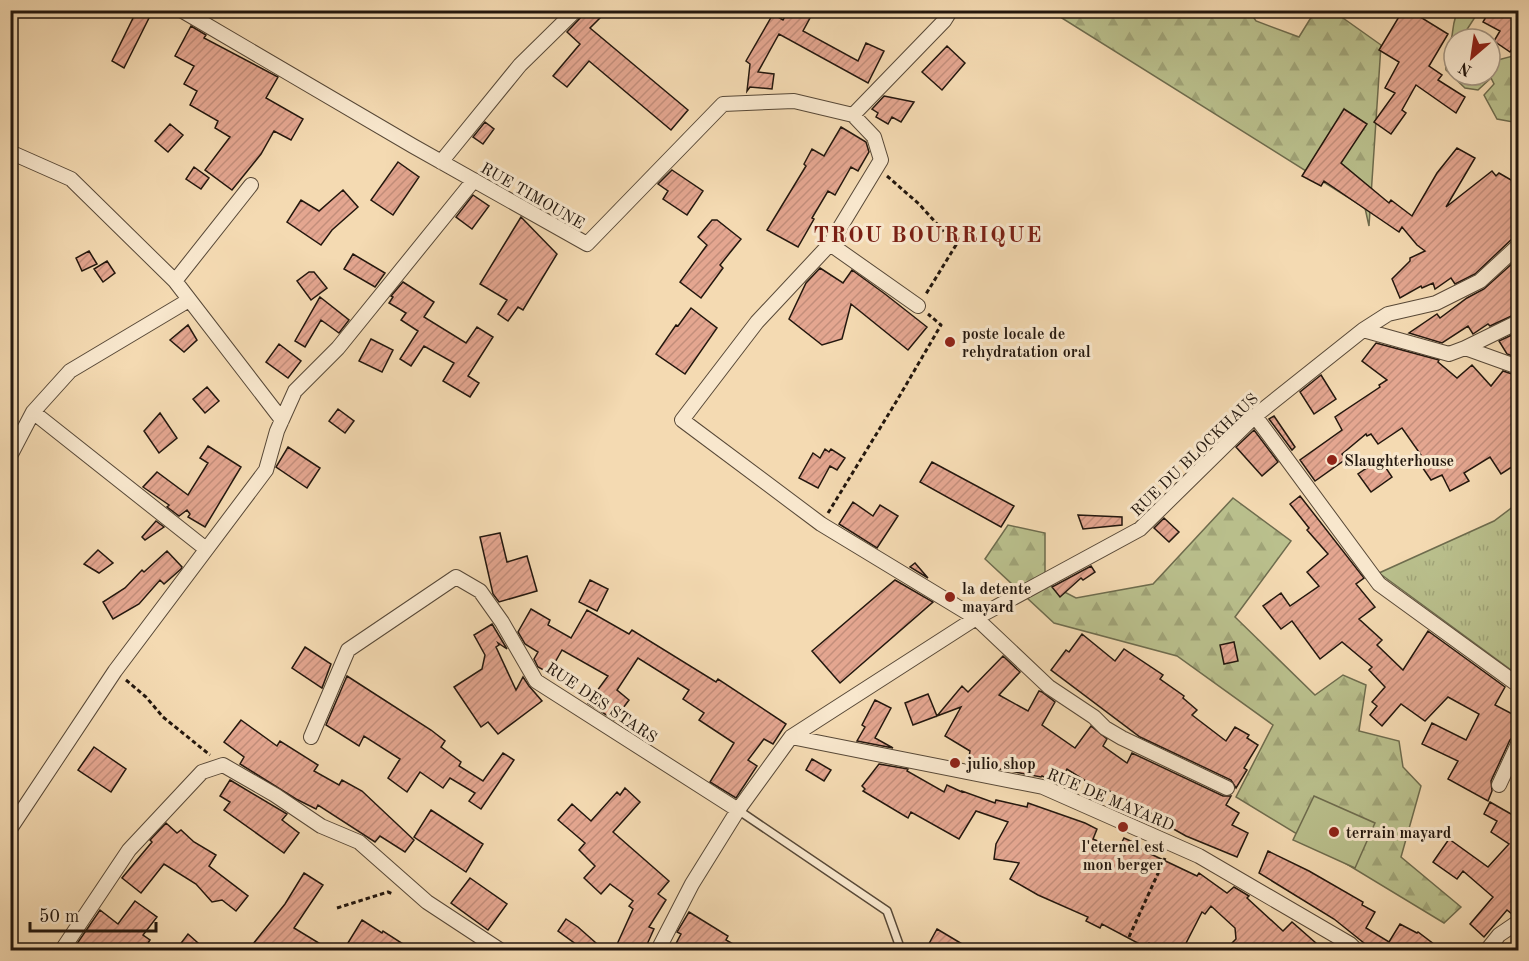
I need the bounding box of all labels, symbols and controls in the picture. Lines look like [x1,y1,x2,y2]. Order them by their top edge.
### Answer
north arrow [1442,27,1502,87]
text: N [1456,58,1475,78]
street label: RUE TIMOUNE [478,161,586,233]
district label: TROU BOURRIQUE [813,225,1043,247]
place label: poste locale de rehydratation oral [962,327,1091,361]
marker: poste locale de rehydratation oral [943,335,957,349]
street label: RUE DU BLOCKHAUS [1129,391,1262,520]
marker: Slaughterhouse [1325,453,1339,467]
place label: Slaughterhouse [1344,454,1454,470]
place label: la detente mayard [962,582,1031,616]
marker: la detente mayard [943,590,957,604]
street label: RUE DES STARS [542,661,659,747]
marker: julio shop [948,756,962,770]
place label: julio shop [966,757,1036,773]
street label: RUE DE MAYARD [1044,767,1176,835]
marker: l'eternel est mon berger [1116,820,1130,834]
marker: terrain mayard [1327,825,1341,839]
place label: terrain mayard [1346,826,1452,842]
place label: l'eternel est mon berger [1082,840,1165,874]
scale bar [30,895,156,933]
text: 50 m [39,908,79,926]

